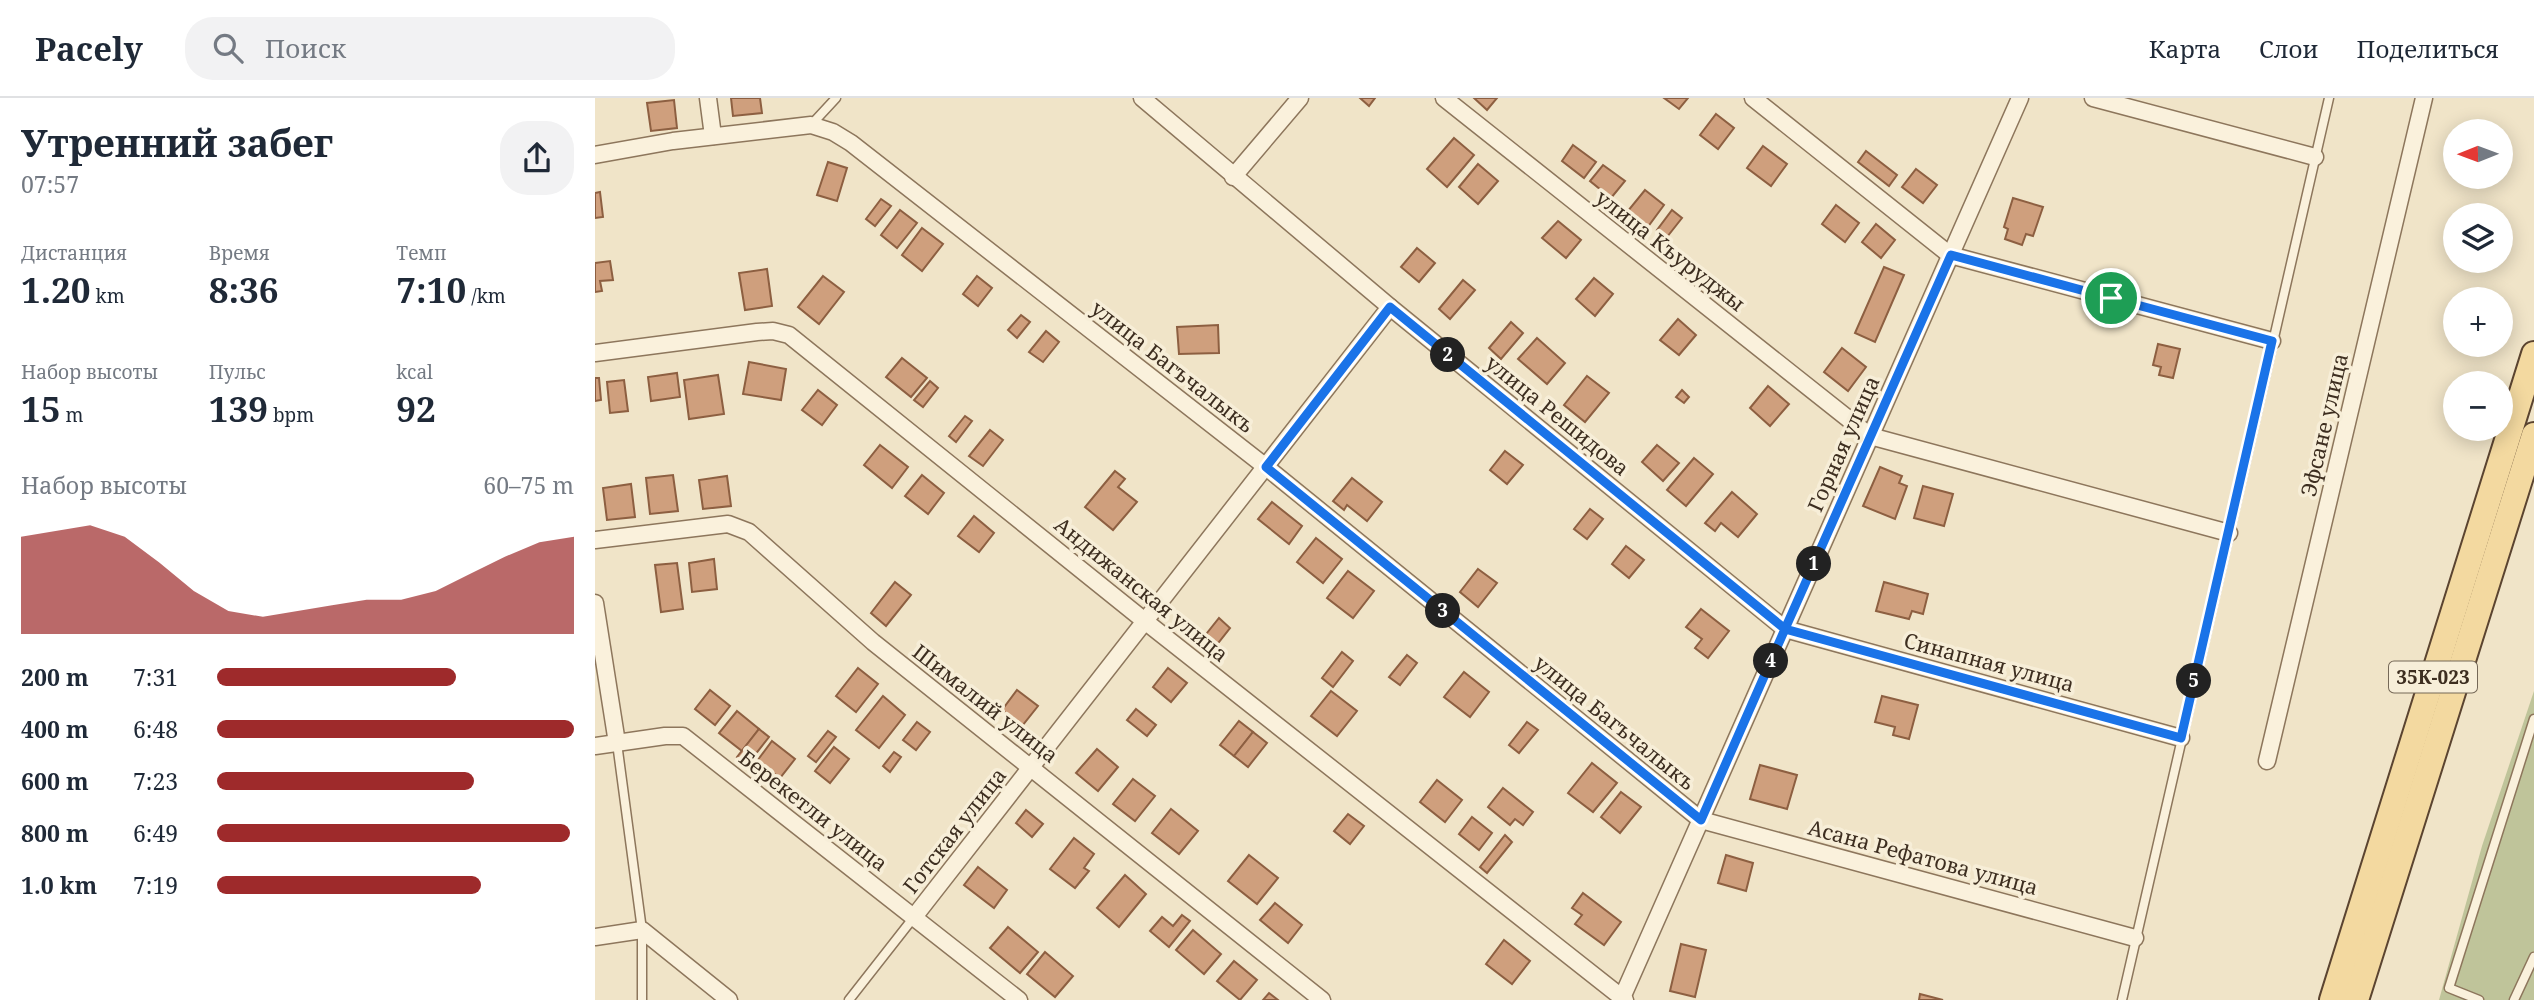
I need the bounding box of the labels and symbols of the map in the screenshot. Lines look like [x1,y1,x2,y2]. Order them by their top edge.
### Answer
north arrow [2443,119,2513,189]
street label: улица Къуруджы [1590,183,1751,317]
pin [2081,268,2141,328]
street label: улица Багъчалыкъ [1085,294,1260,439]
pin: 2 [1431,338,1465,372]
street label: улица Решидова [1480,349,1635,482]
street label: Эфсане улица [2294,350,2354,499]
street label: Горная улица [1801,371,1885,516]
street label: Андижанская улица [1049,510,1234,668]
pin: 1 [1797,546,1831,582]
pin: 3 [1425,594,1461,628]
street label: Синапная улица [1901,626,2078,698]
street label: Шималий улица [907,638,1064,769]
pin: 4 [1753,644,1789,678]
street label: улица Багъчалыкъ [1528,649,1701,796]
road number: 35К-023 [2389,662,2477,692]
pin: 5 [2177,664,2211,698]
street label: Берекетли улица [734,743,894,877]
street label: Готская улица [896,762,1012,899]
street label: Асана Рефатова улица [1805,813,2041,901]

